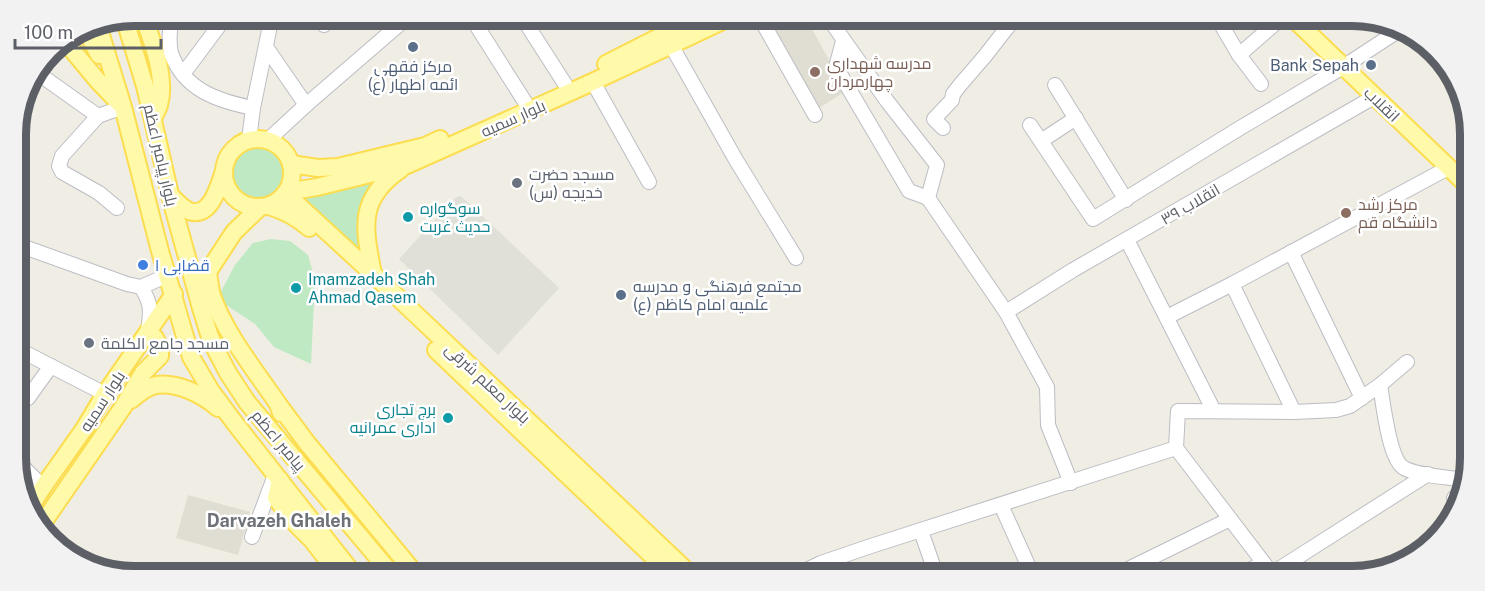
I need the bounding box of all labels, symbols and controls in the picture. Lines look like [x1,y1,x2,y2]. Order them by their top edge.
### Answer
scale bar [15,12,160,50]
text: 100 m [24,22,73,43]
marker: مرکز فقهی ائمه اطهار (ع) [406,40,420,54]
place label: مدرسه شهداری چهارمردان [827,54,932,93]
place label: Bank Sepah [1270,56,1359,75]
place label: مرکز فقهی ائمه اطهار (ع) [368,57,458,96]
marker: Bank Sepah [1364,58,1378,72]
marker: مدرسه شهداری چهارمردان [808,65,822,79]
street label: انقلاب [1360,83,1403,126]
street label: بلوار سمیه [478,96,549,141]
street label: بلوار پیامبر اعظم [138,102,182,209]
place label: مسجد حضرت خدیجه (س) [529,165,615,203]
marker: مسجد حضرت خدیجه (س) [510,176,524,190]
street label: انقلاب ۳۹ [1157,180,1223,229]
place label: مرکز رشد دانشگاه قم [1358,195,1438,234]
place label: سوگواره حدیث غربت [420,199,490,236]
marker: مرکز رشد دانشگاه قم [1339,206,1353,220]
marker: سوگواره حدیث غربت [401,210,415,224]
place label: قضابی ا [155,256,210,276]
marker: قضابی ا [136,258,150,272]
place label: Imamzadeh Shah Ahmad Qasem [308,270,435,307]
place label: مجتمع فرهنگی و مدرسه علمیه امام کاظم (ع) [633,277,802,316]
marker: Imamzadeh Shah Ahmad Qasem [289,281,303,295]
marker: مجتمع فرهنگی و مدرسه علمیه امام کاظم (ع) [614,288,628,302]
place label: مسجد جامع الکلمة [101,334,229,355]
marker: مسجد جامع الکلمة [82,336,96,350]
street label: بلوار معلم شرقی [440,339,534,429]
street label: بلوار سمیه [76,367,129,435]
place label: برج تجاری اداری عمرانیه [350,400,436,438]
street label: پیامبر اعظم [246,406,310,476]
marker: برج تجاری اداری عمرانیه [441,411,455,425]
district label: Darvazeh Ghaleh [207,510,351,531]

